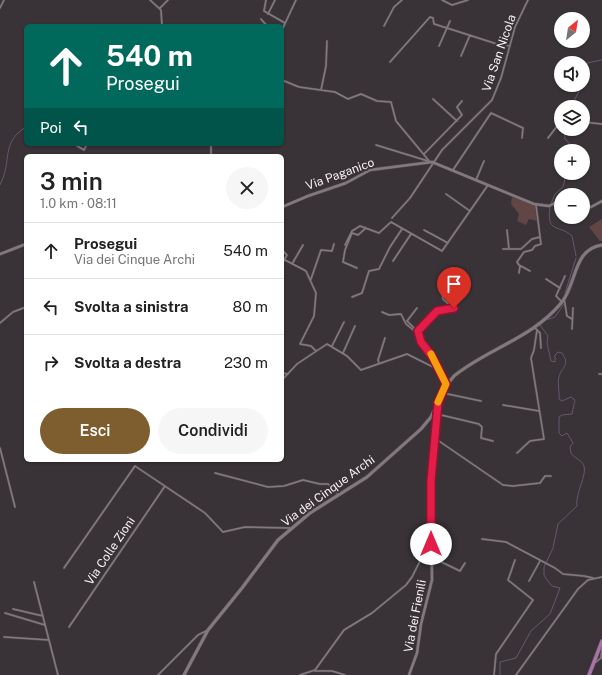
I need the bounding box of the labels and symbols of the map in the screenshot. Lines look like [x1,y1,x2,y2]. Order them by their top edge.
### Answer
north arrow [554,12,590,48]
street label: Via San Nicola [479,13,519,93]
street label: Via Paganico [304,155,376,193]
pin [437,267,471,308]
street label: Via dei Cinque Archi [279,452,377,529]
street label: Via Colle Zioni [82,514,138,588]
position arrow [410,523,452,565]
street label: Via dei Fienili [401,578,429,654]

